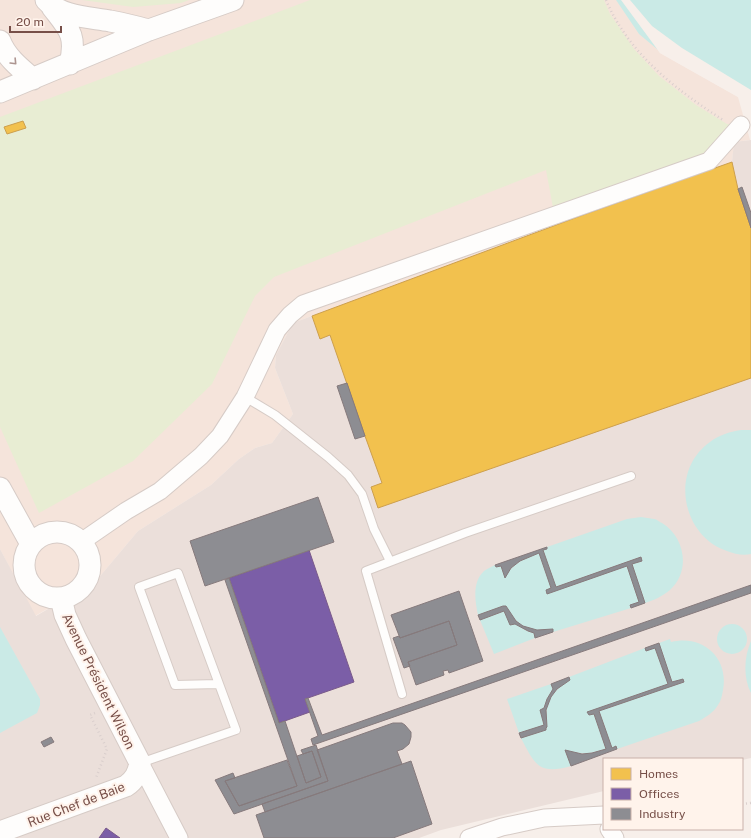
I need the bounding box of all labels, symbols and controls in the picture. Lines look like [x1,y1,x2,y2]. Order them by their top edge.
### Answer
scale bar [10,8,61,34]
text: 20 m [16,15,44,29]
one-way arrow [9,57,17,65]
street label: Avenue Président Wilson [59,611,138,752]
legend [603,758,743,830]
text: Homes [639,767,678,781]
street label: Rue Chef de Baie [25,779,127,830]
text: Offices [639,787,679,801]
text: Industry [639,807,686,821]

